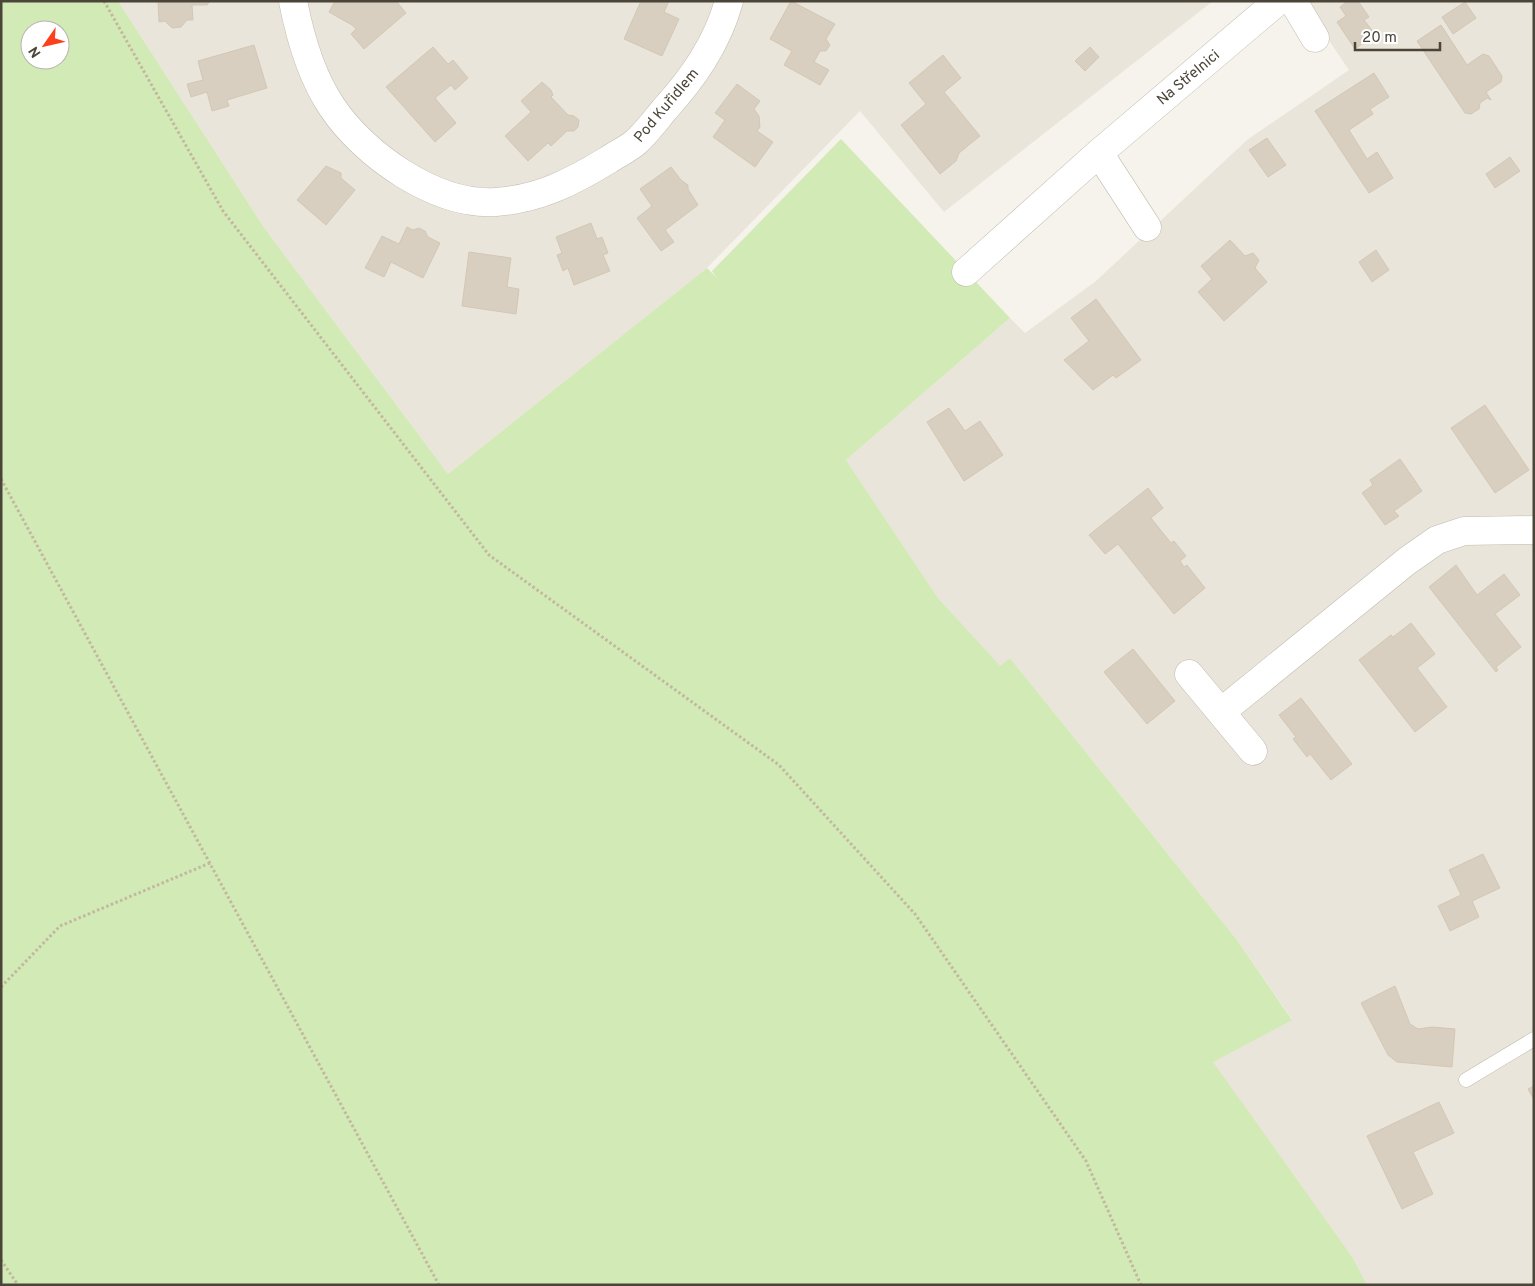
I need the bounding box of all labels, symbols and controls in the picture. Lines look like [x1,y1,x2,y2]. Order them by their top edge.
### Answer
north arrow [20,20,70,70]
scale bar [1355,20,1440,52]
text: 20 m [1362,29,1397,48]
text: N [26,43,45,60]
street label: Na Střelnici [1154,46,1224,110]
street label: Pod Kuřidlem [631,65,704,147]

